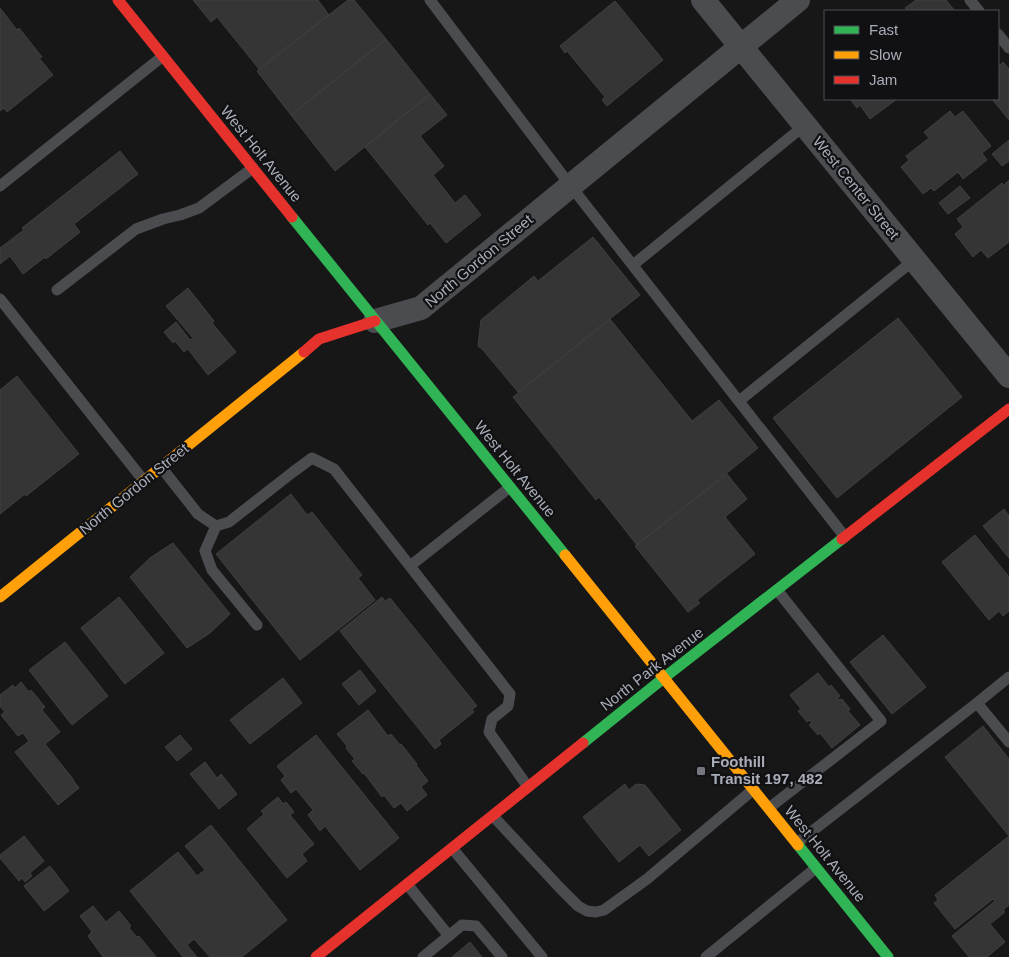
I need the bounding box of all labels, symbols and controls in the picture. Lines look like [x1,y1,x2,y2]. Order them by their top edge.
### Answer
legend [824,10,999,100]
text: Fast [869,21,899,38]
text: Slow [869,46,902,63]
text: Jam [869,71,897,88]
street label: West Holt Avenue [217,102,305,205]
street label: West Center Street [810,133,904,243]
street label: North Gordon Street [421,210,537,311]
street label: West Holt Avenue [471,417,559,520]
street label: North Gordon Street [76,439,192,538]
street label: North Park Avenue [597,623,706,714]
place label: Foothill Transit 197, 482 [711,753,823,787]
marker: Foothill Transit 197, 482 [695,765,707,777]
street label: West Holt Avenue [781,802,869,905]

